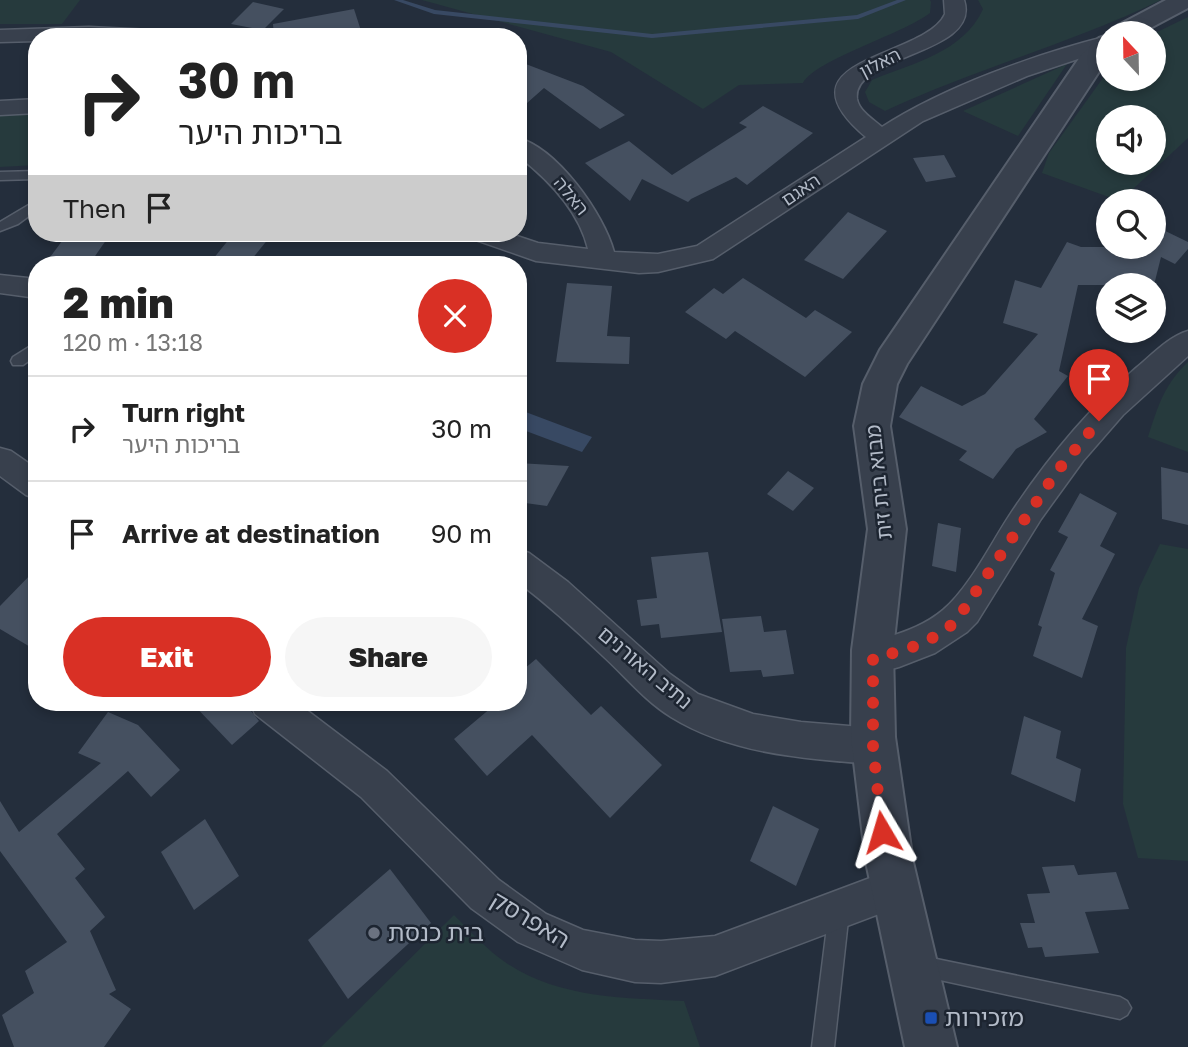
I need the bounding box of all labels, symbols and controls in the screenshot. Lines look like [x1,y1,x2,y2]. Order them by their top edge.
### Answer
north arrow [1096,21,1166,91]
map controls [1096,21,1166,343]
street label: האלון [855,42,904,82]
text: 30 m [178,50,295,109]
icon: right [63,56,154,147]
button: sound [1096,105,1166,175]
text: בריכות היער [178,113,343,151]
street label: האגם [777,168,824,210]
street label: האלה [550,172,594,219]
icon: arrive [140,189,178,227]
button: search [1096,189,1166,259]
text: Then [63,193,126,224]
button: layers [1096,273,1166,343]
text: 2 min [63,277,174,327]
button: close [418,279,492,353]
text: 120 m · 13:18 [63,328,203,356]
pin [1069,349,1129,421]
icon: arrive [1080,360,1118,398]
text: Turn right [122,397,245,428]
icon: right [63,410,101,448]
text: 30 m [431,413,492,444]
street label: מבוא בית זית [859,423,897,541]
text: בריכות היער [122,430,240,458]
icon: arrive [63,515,101,553]
text: Arrive at destination [122,518,380,549]
text: 90 m [431,518,492,549]
button: Exit [63,617,271,697]
button: Share [285,617,492,697]
street label: נתיב האורנים [593,620,698,714]
position arrow [845,795,919,869]
street label: האפרסק [486,884,575,954]
place label: בית כנסת [388,917,484,946]
marker: בית כנסת [366,925,382,941]
place label: מזכירות [945,1002,1024,1031]
marker: מזכירות [923,1010,939,1026]

